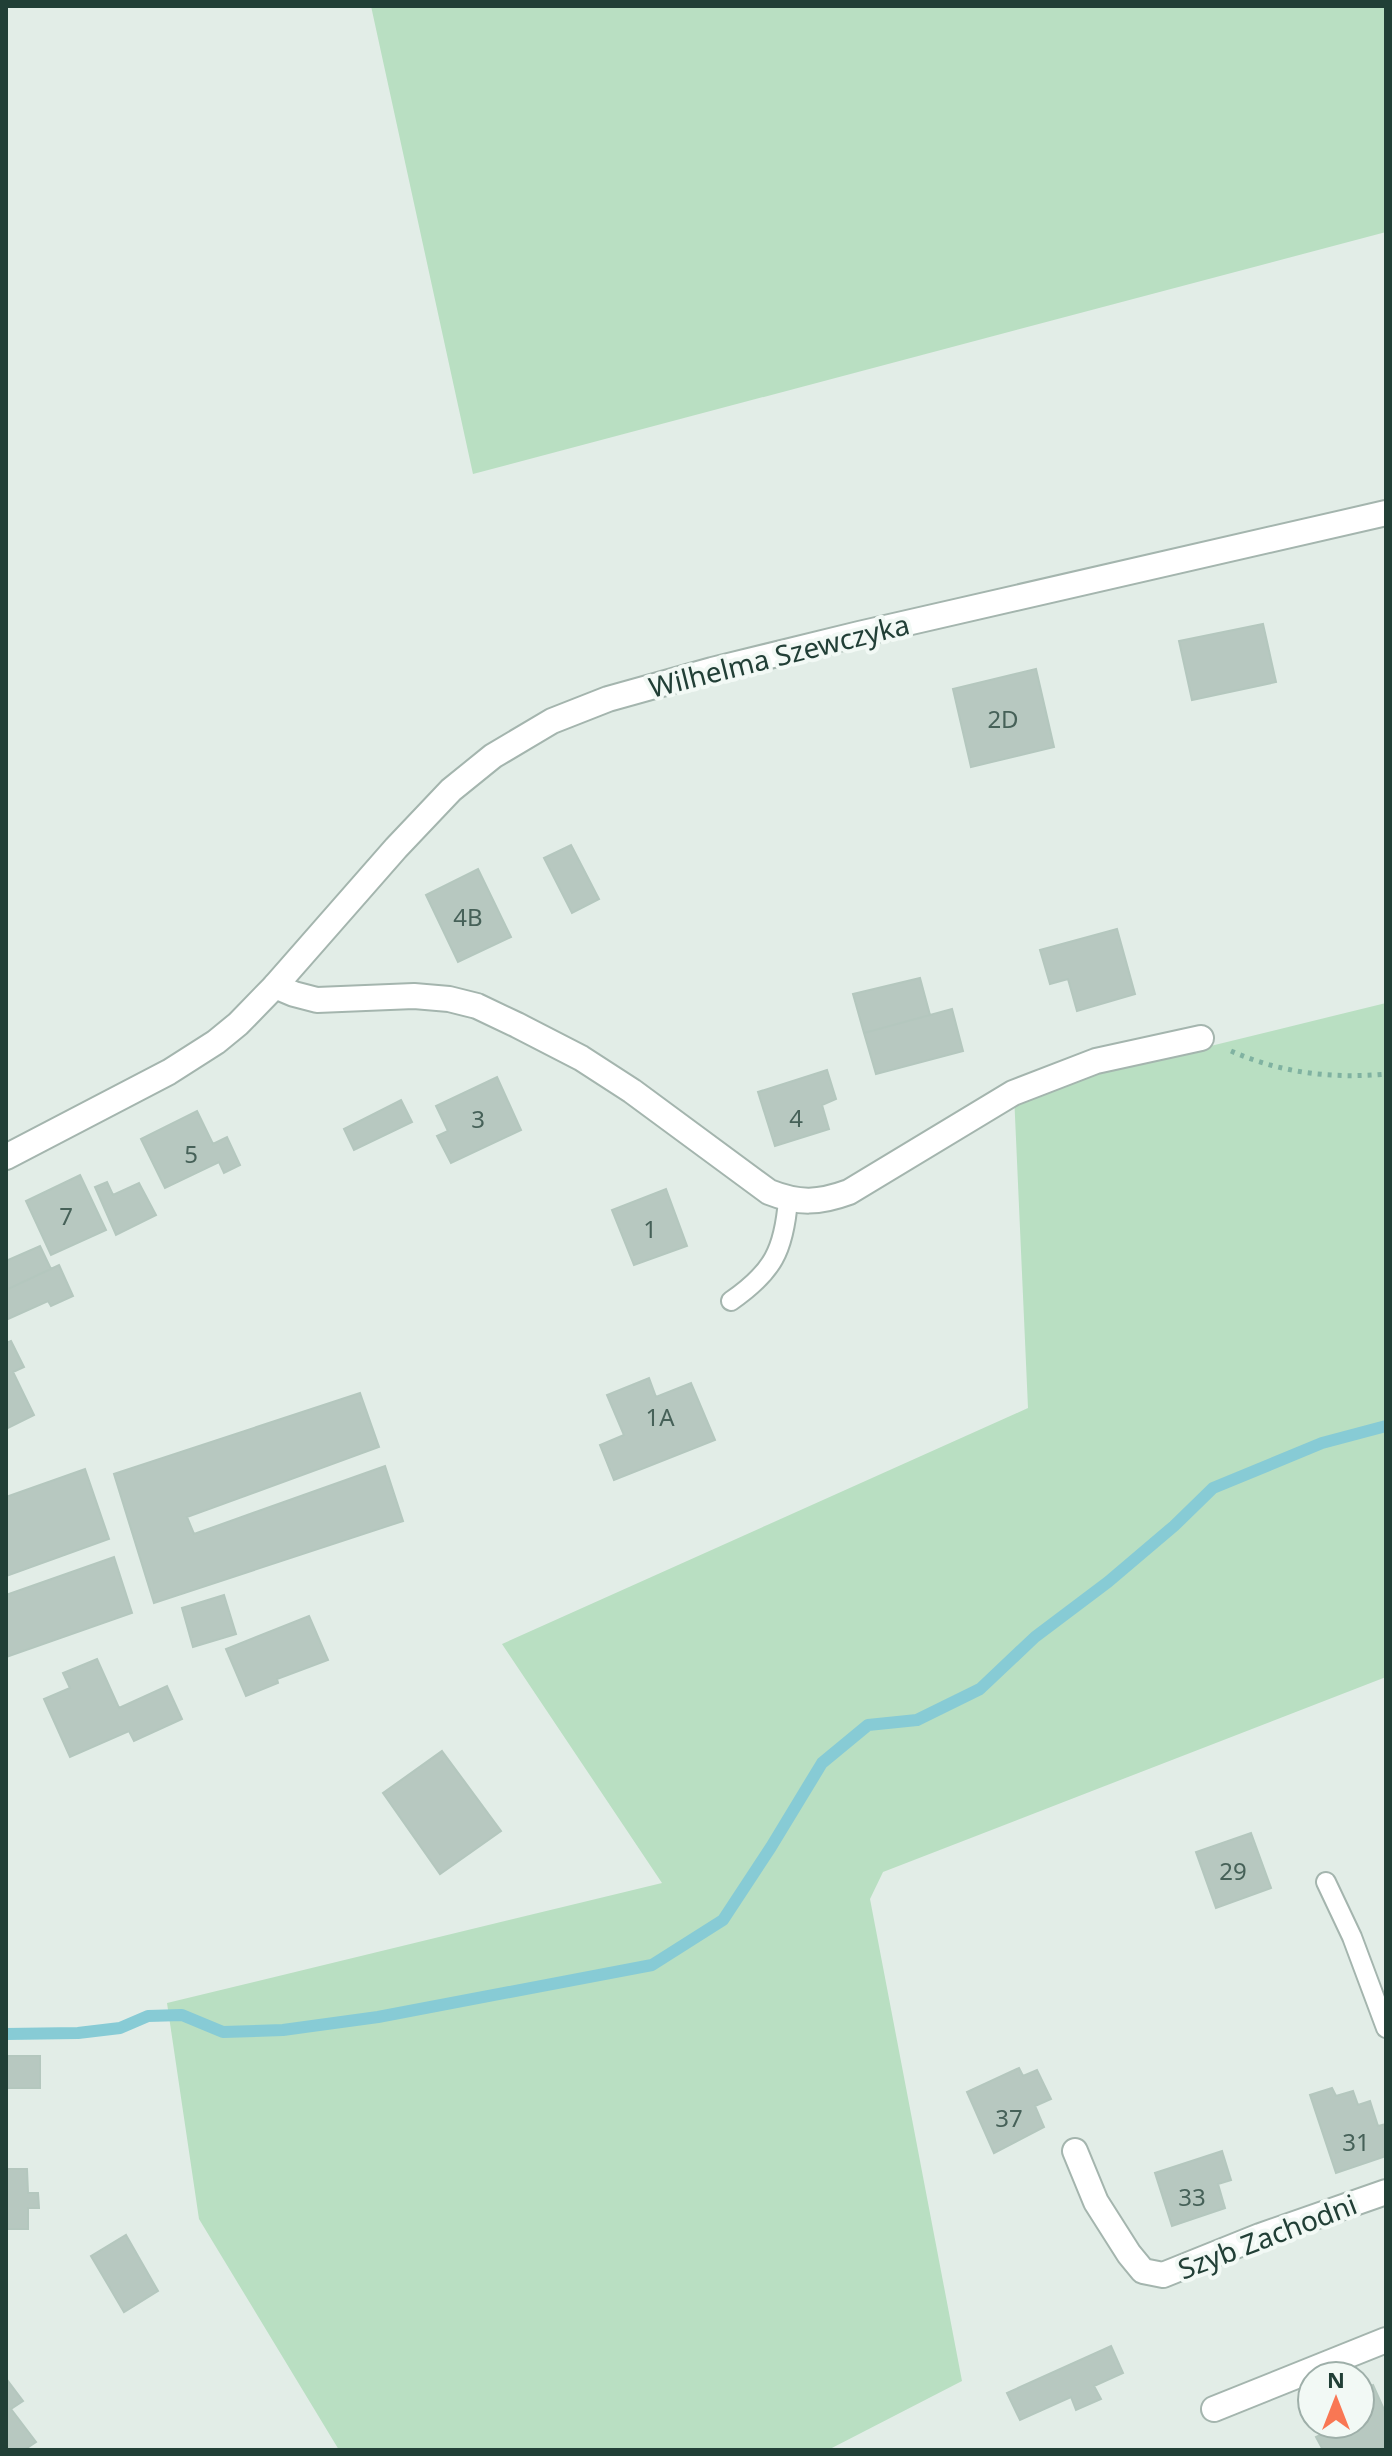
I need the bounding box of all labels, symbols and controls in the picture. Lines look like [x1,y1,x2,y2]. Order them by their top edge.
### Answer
street label: Wilhelma Szewczyka [645,604,913,706]
house number: 2D [987,702,1019,735]
house number: 4B [453,900,483,933]
house number: 4 [789,1101,803,1134]
house number: 3 [471,1102,485,1135]
house number: 5 [184,1137,198,1170]
house number: 7 [59,1199,73,1232]
house number: 1 [643,1212,657,1245]
house number: 1A [645,1400,675,1433]
house number: 29 [1219,1854,1247,1887]
house number: 37 [995,2101,1023,2134]
house number: 31 [1342,2125,1370,2158]
house number: 33 [1178,2180,1206,2213]
street label: Szyb Zachodni [1172,2184,1362,2288]
north arrow [1296,2360,1376,2440]
text: N [1327,2364,1345,2394]

